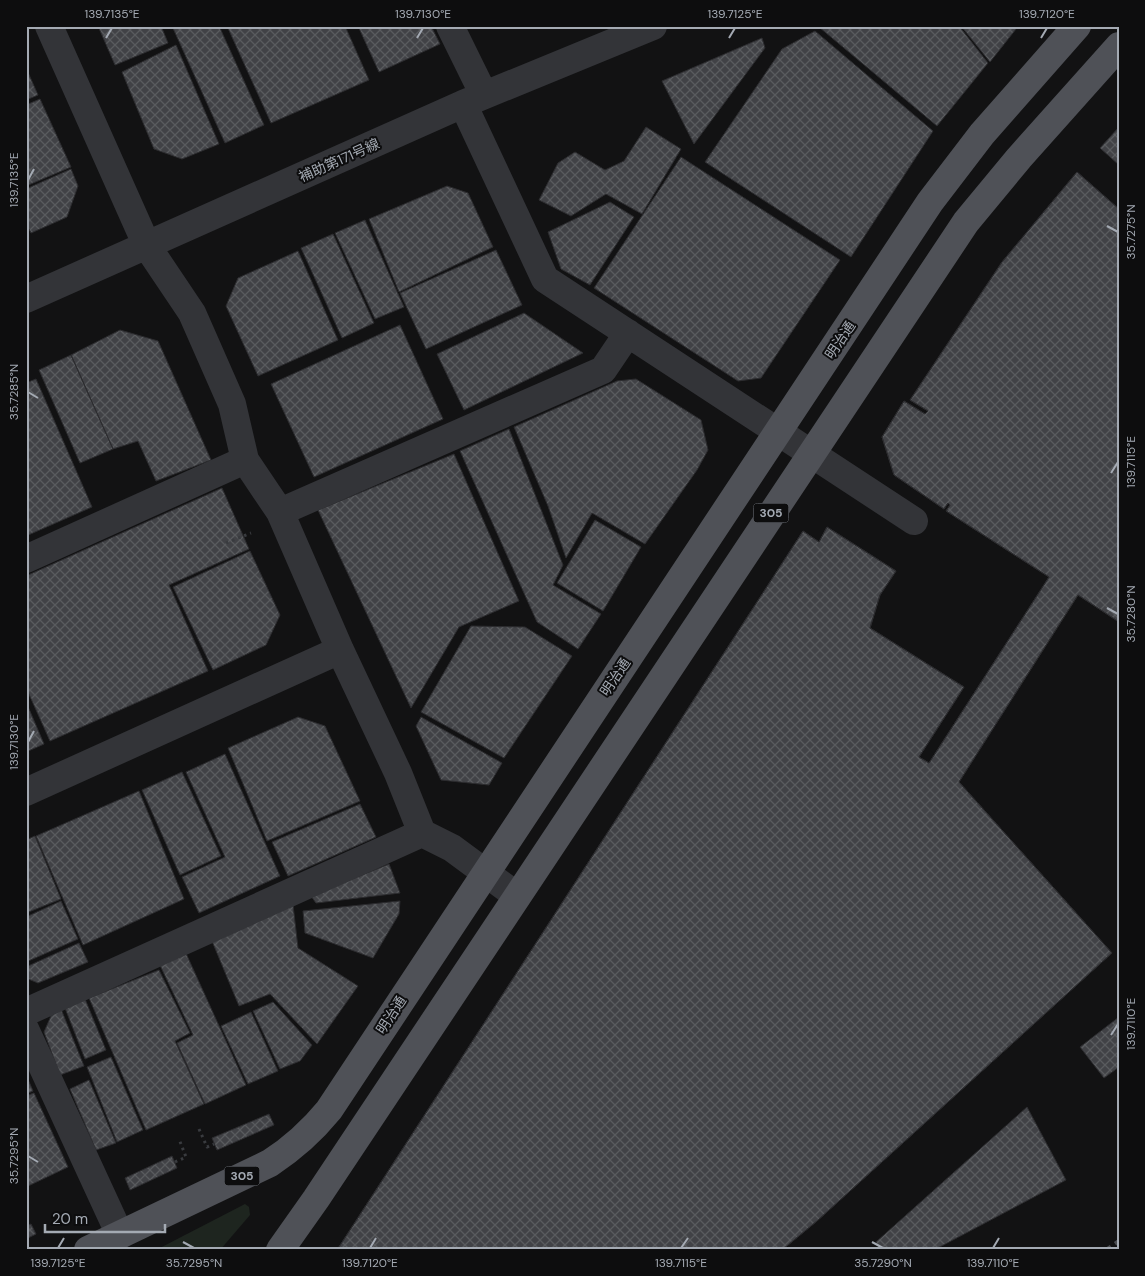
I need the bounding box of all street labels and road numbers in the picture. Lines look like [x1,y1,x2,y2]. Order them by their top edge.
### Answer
street label: 補助第171号線 [296,134,382,186]
street label: 明治通 [821,318,859,362]
road number: 305 [754,503,788,522]
street label: 明治通 [596,655,634,699]
street label: 明治通 [372,992,410,1038]
road number: 305 [224,1166,260,1186]

